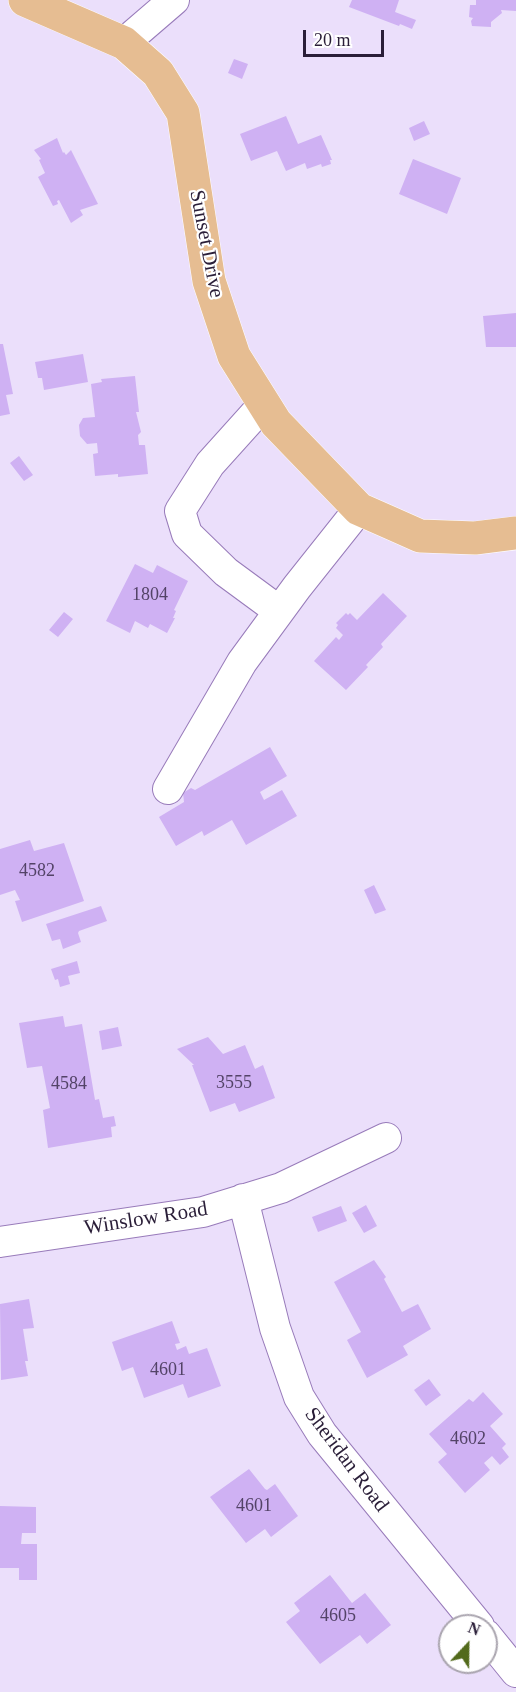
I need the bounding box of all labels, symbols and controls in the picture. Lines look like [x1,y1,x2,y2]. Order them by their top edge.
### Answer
scale bar [306,18,387,56]
text: 20 m [314,30,351,50]
street label: Sunset Drive [183,188,229,300]
house number: 1804 [132,584,168,606]
house number: 4582 [19,860,55,882]
house number: 3555 [216,1072,252,1094]
house number: 4584 [51,1073,87,1095]
street label: Winslow Road [83,1197,209,1241]
house number: 4601 [150,1359,186,1381]
street label: Sheridan Road [299,1403,393,1517]
house number: 4602 [450,1428,486,1450]
house number: 4601 [236,1495,272,1517]
house number: 4605 [320,1605,356,1627]
north arrow [438,1614,498,1674]
text: N [466,1619,483,1639]

